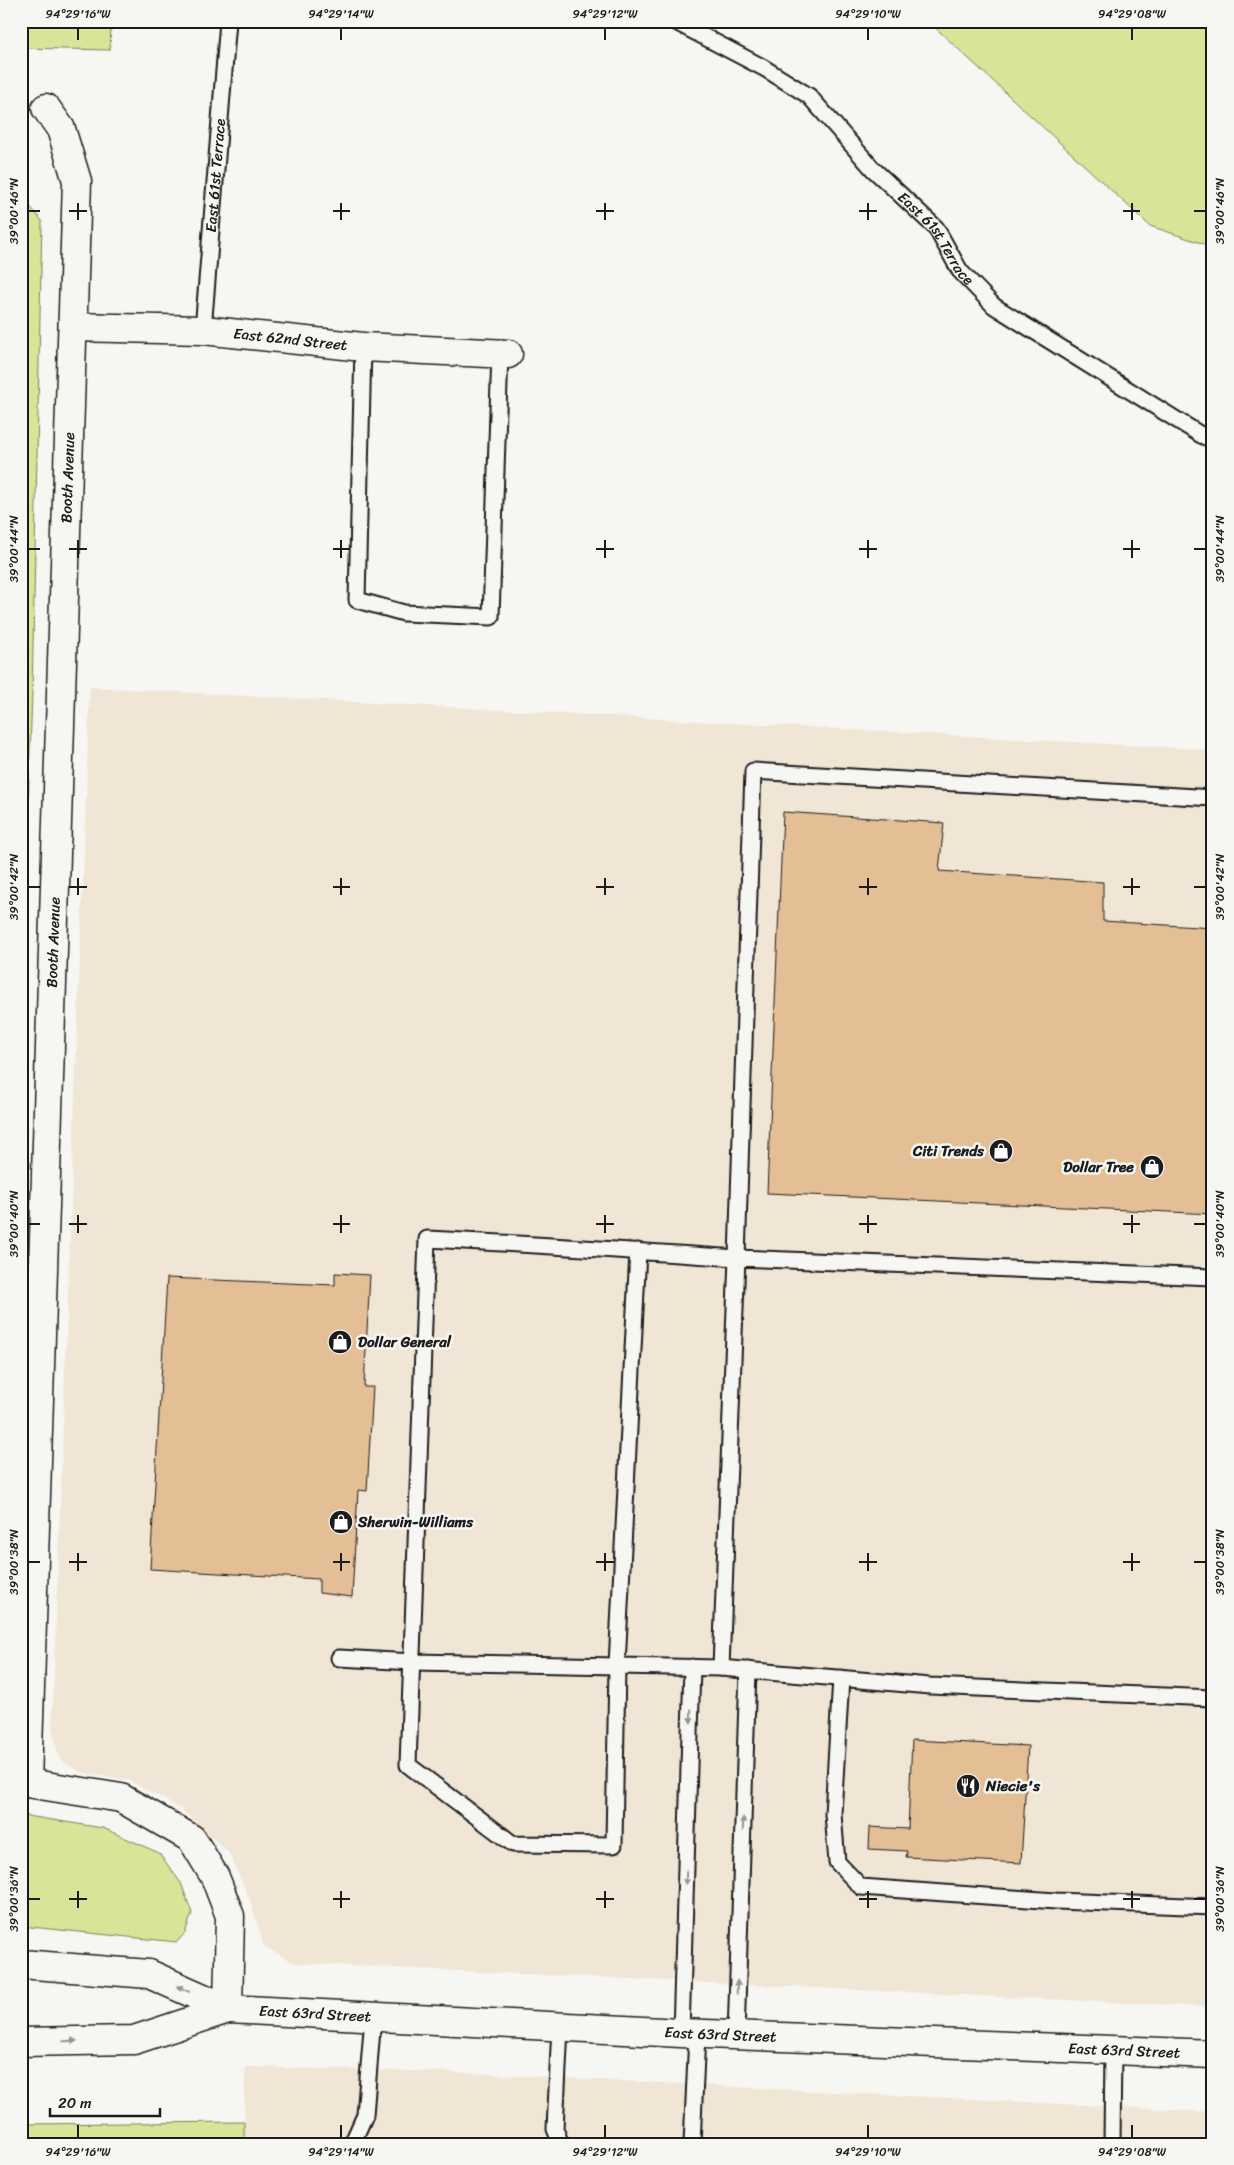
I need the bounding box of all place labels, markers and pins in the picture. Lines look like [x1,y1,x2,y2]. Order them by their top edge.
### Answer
place label: Citi Trends [912,1138,985,1164]
shop icon: Citi Trends [988,1138,1014,1164]
place label: Dollar Tree [1063,1154,1134,1180]
shop icon: Dollar Tree [1139,1154,1165,1180]
shop icon: Dollar General [327,1329,353,1355]
place label: Dollar General [358,1329,452,1355]
shop icon: Sherwin-Williams [328,1509,354,1535]
place label: Sherwin-Williams [357,1509,474,1535]
restaurant icon: Niecie's [955,1773,981,1799]
place label: Niecie's [985,1773,1041,1799]

